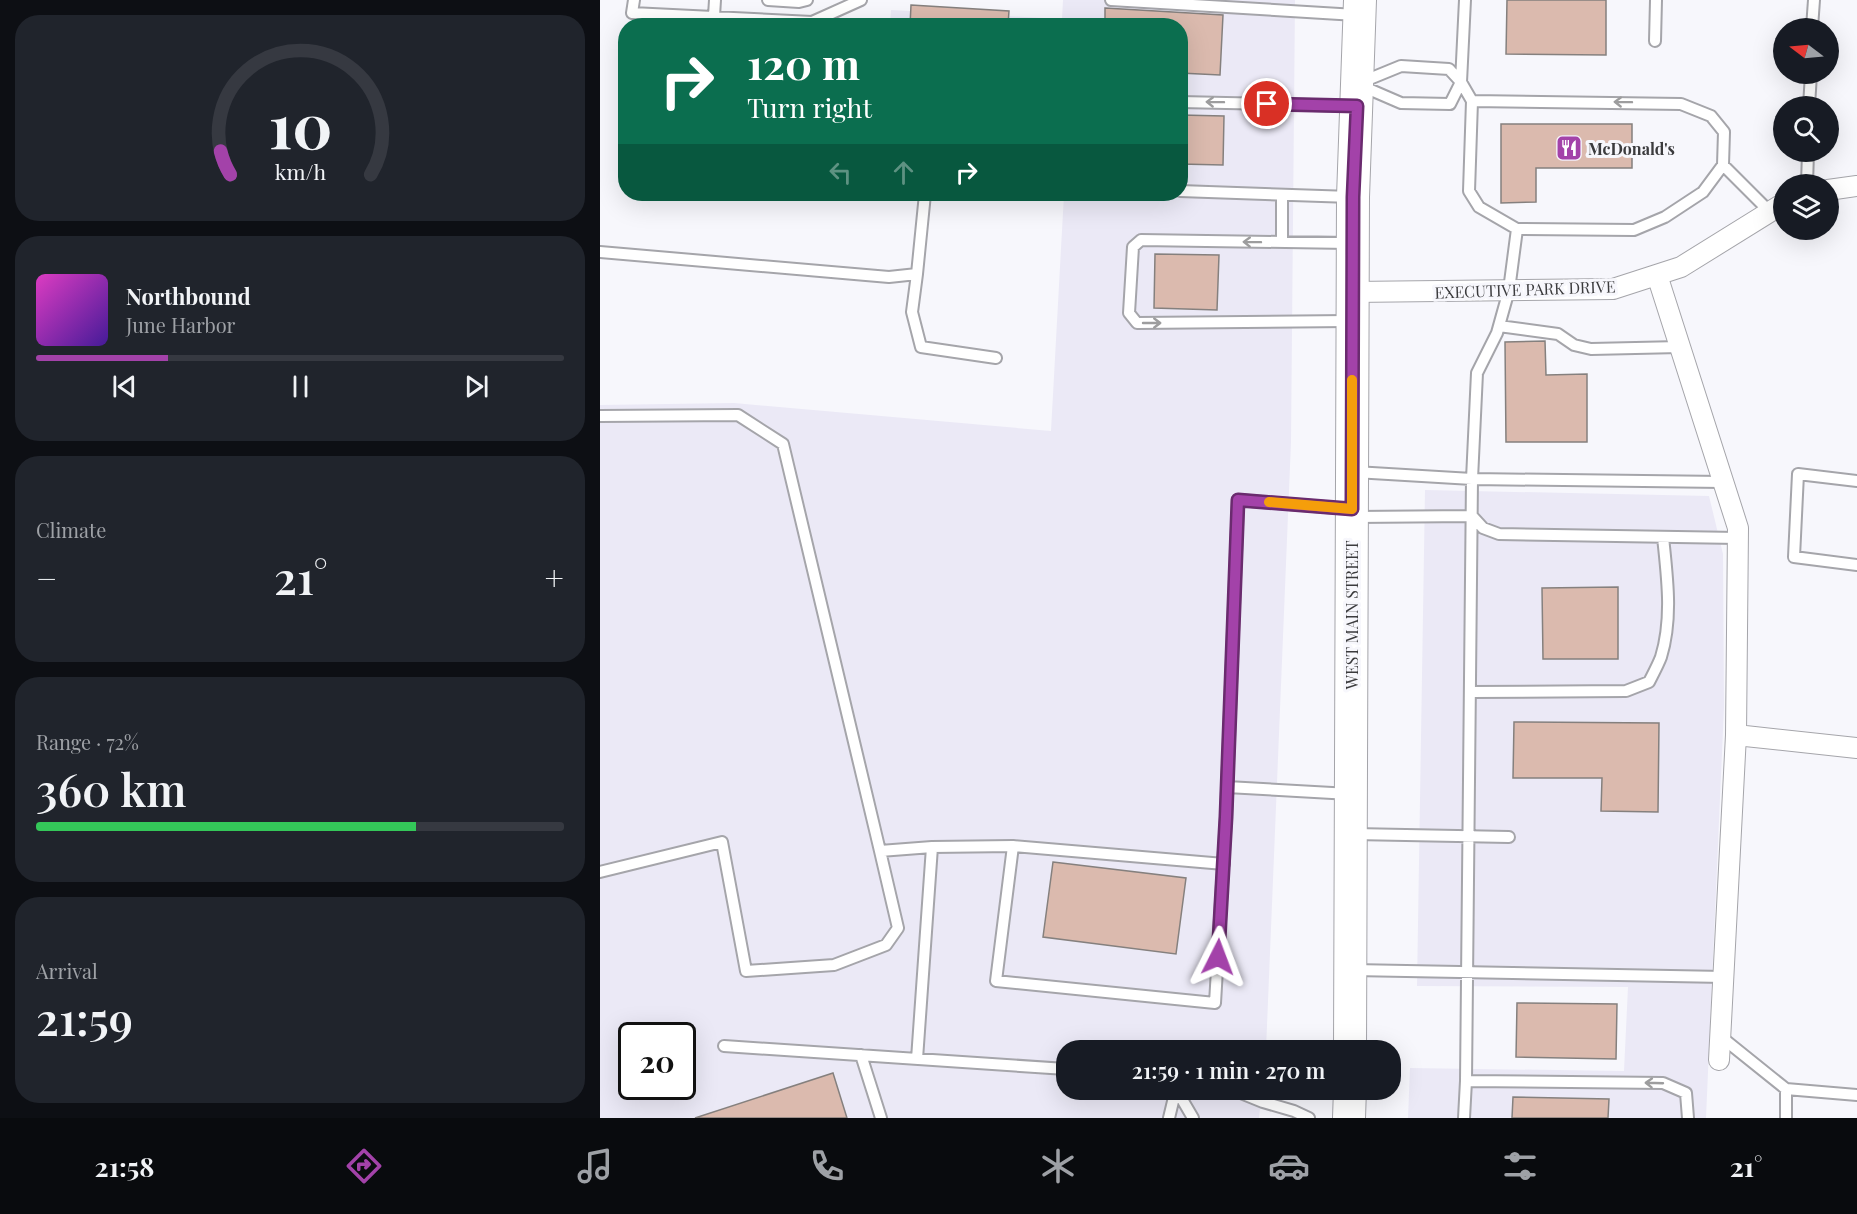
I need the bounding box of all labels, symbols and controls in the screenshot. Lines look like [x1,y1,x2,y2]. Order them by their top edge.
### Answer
north arrow [1773,18,1839,84]
map controls [1773,18,1839,240]
text: 120 m [747,35,860,91]
icon: right [648,42,726,120]
pin [1241,78,1292,129]
text: 10 [268,81,332,165]
icon: arrive [1250,87,1283,120]
text: Turn right [747,89,872,125]
one-way arrow [1613,96,1633,108]
button: search [1773,96,1839,162]
one-way arrow [1205,97,1225,108]
restaurant icon: McDonald's [1554,133,1584,163]
place label: McDonald's [1588,138,1675,159]
icon: left [824,156,857,189]
icon: ahead [887,156,920,189]
icon: right [950,156,983,189]
text: km/h [274,157,326,185]
button: layers [1773,174,1839,240]
one-way arrow [1243,236,1263,248]
street label: EXECUTIVE PARK DRIVE [1434,275,1616,303]
text: Northbound [126,281,251,311]
text: June Harbor [126,311,236,338]
one-way arrow [1142,317,1162,328]
icon: previous [108,370,141,403]
icon: pause [284,370,317,403]
icon: next [460,370,493,403]
text: Climate [36,516,106,543]
street label: WEST MAIN STREET [1341,540,1362,691]
text: 21° [274,546,328,606]
text: − [36,555,57,599]
text: + [545,555,564,599]
text: Range · 72% [36,728,139,755]
text: 360 km [36,758,187,818]
position arrow [1186,925,1250,989]
text: Arrival [36,957,98,984]
text: 21:59 [36,987,133,1047]
speed limit sign: 20 [618,1022,696,1100]
text: 21:59 · 1 min · 270 m [1132,1055,1325,1085]
one-way arrow [1645,1078,1665,1089]
icon: directions [343,1145,385,1187]
icon: music [574,1145,616,1187]
icon: phone [806,1145,848,1187]
icon: climate [1037,1145,1079,1187]
icon: car [1268,1145,1310,1187]
icon: filters [1499,1145,1541,1187]
text: 21:58 [95,1148,154,1184]
text: 21° [1730,1148,1762,1184]

